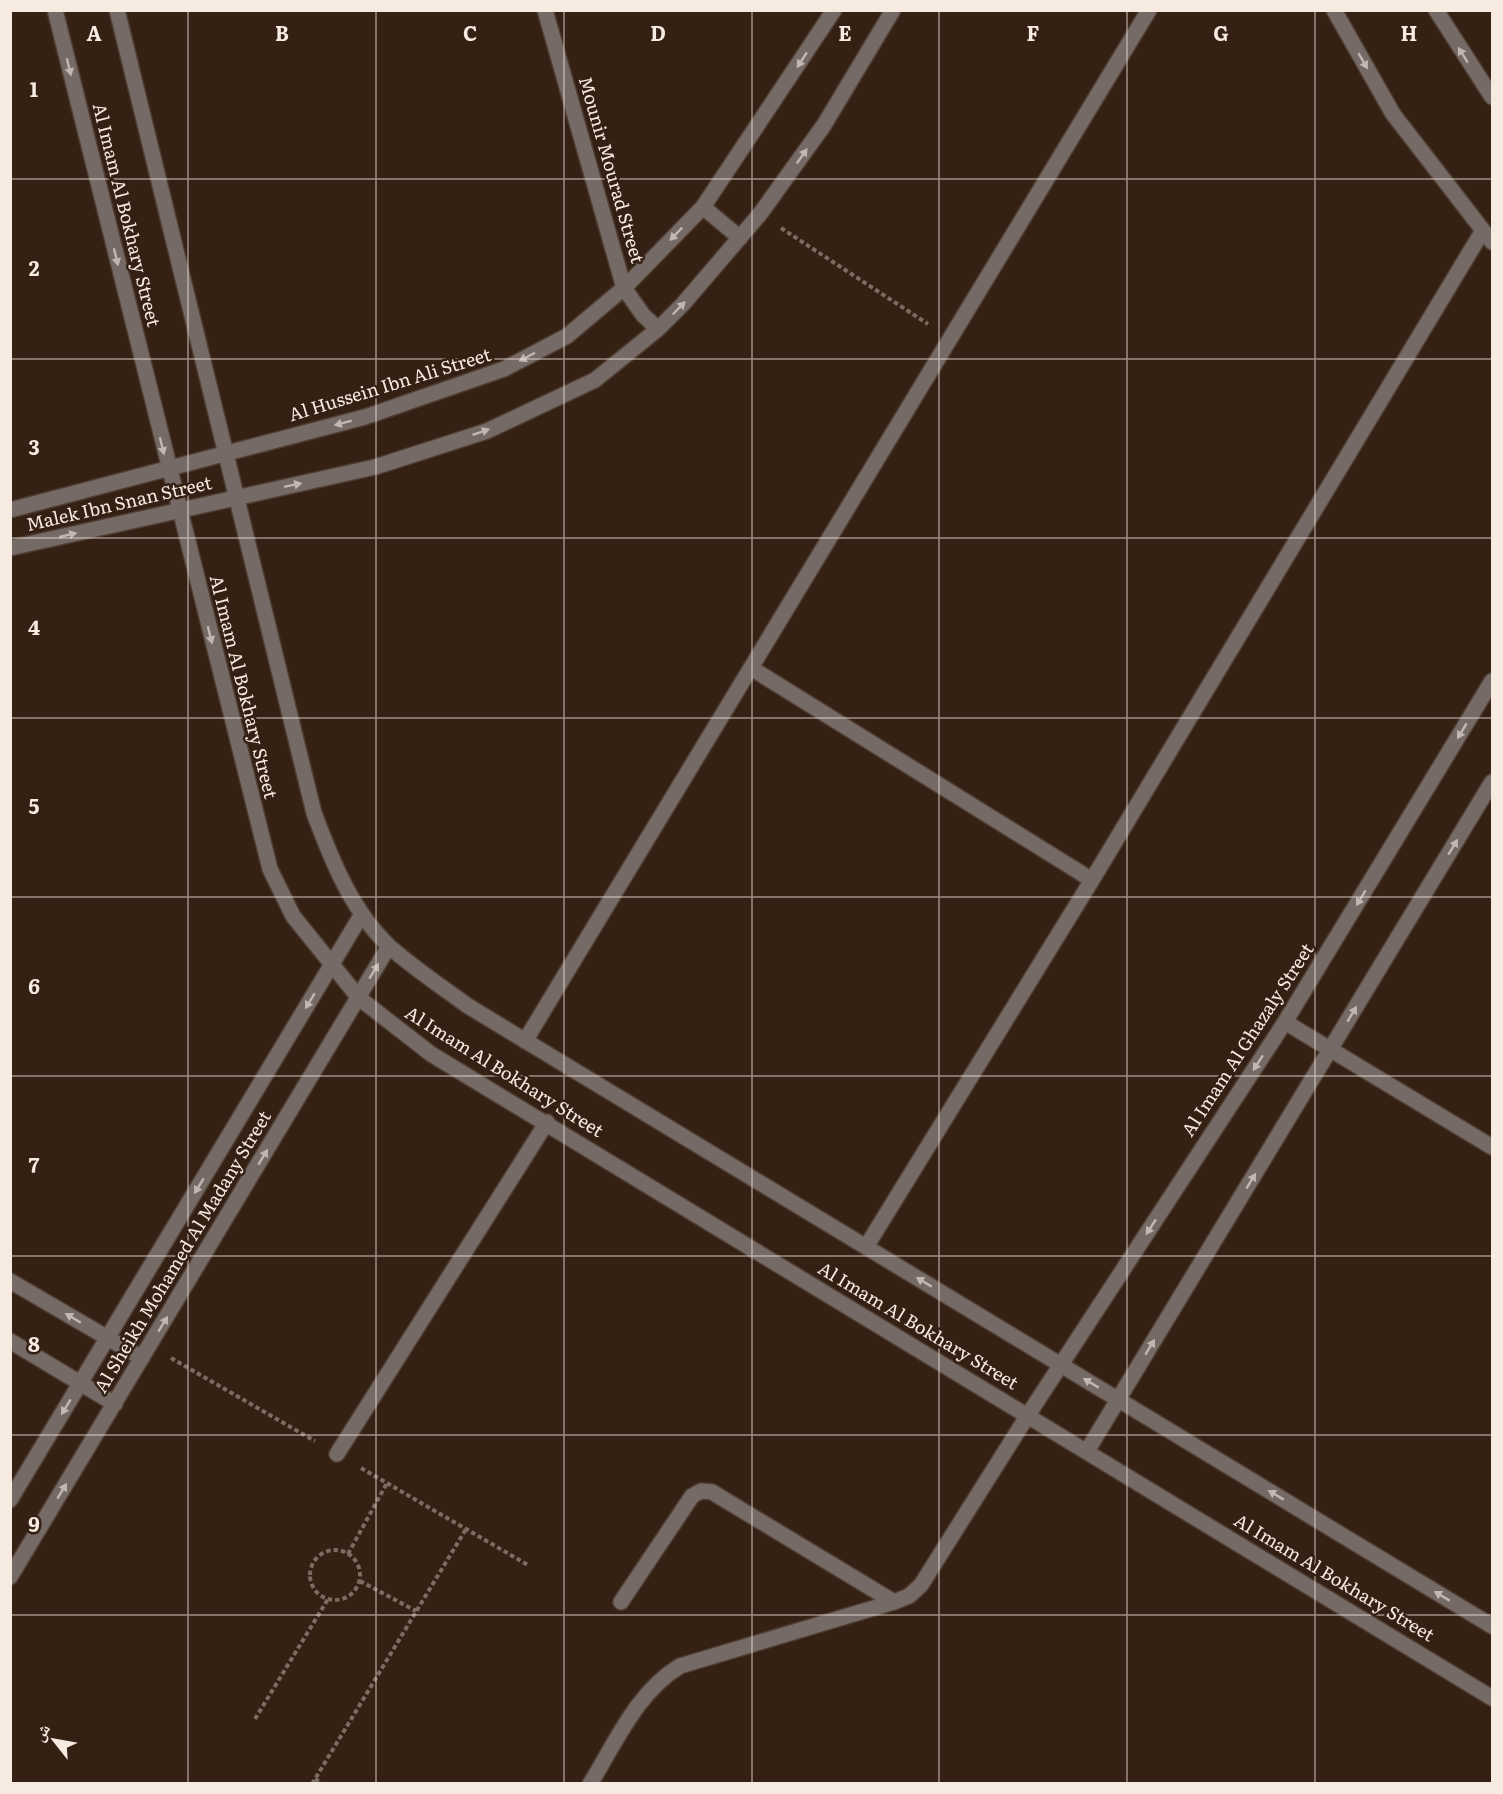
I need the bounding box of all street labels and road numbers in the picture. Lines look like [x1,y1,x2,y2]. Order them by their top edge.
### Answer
street label: Mounir Mourad Street [573,73,652,267]
street label: Al Imam Al Bokhary Street [87,100,169,330]
street label: Al Hussein Ibn Ali Street [285,340,495,427]
street label: Malek Ibn Snan Street [23,468,215,537]
street label: Al Imam Al Bokhary Street [204,572,286,802]
street label: Al Imam Al Ghazaly Street [1174,937,1320,1141]
street label: Al Imam Al Bokhary Street [400,998,610,1143]
street label: Al Sheikh Mohamed Al Madany Street [86,1104,277,1397]
street label: Al Imam Al Bokhary Street [813,1254,1025,1396]
street label: Al Imam Al Bokhary Street [1229,1506,1441,1648]

